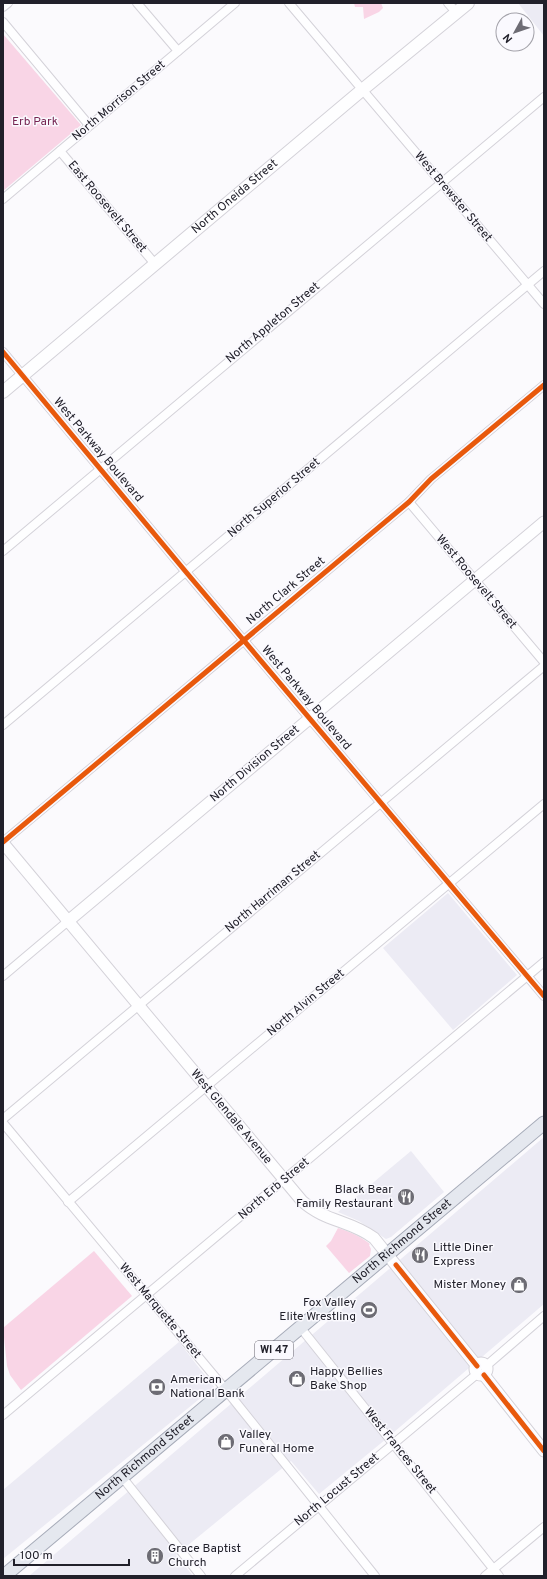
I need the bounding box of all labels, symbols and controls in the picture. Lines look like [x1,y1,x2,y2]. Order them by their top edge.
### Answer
north arrow [495,12,535,52]
text: N [500,30,516,45]
street label: North Morrison Street [69,57,169,145]
park label: Erb Park [12,114,58,130]
street label: West Brewster Street [410,149,496,245]
street label: North Oneida Street [188,156,281,238]
street label: East Roosevelt Street [64,158,150,256]
street label: North Appleton Street [223,279,323,367]
street label: West Parkway Boulevard [50,394,146,506]
street label: North Superior Street [224,454,324,542]
street label: West Roosevelt Street [432,532,520,632]
street label: North Clark Street [243,553,329,629]
street label: West Parkway Boulevard [258,642,354,754]
street label: North Division Street [207,722,303,806]
street label: North Harriman Street [222,847,324,937]
street label: North Alvin Street [264,966,348,1040]
street label: West Glendale Avenue [187,1066,275,1168]
street label: North Erb Street [235,1155,313,1223]
place label: Black Bear Family Restaurant [296,1182,393,1212]
restaurant icon: Black Bear Family Restaurant [396,1187,416,1207]
street label: North Richmond Street [350,1196,455,1288]
place label: Little Diner Express [433,1240,494,1270]
restaurant icon: Little Diner Express [410,1245,430,1265]
street label: West Marquette Street [115,1260,205,1362]
shop icon: Mister Money [509,1275,529,1295]
place label: Mister Money [434,1277,506,1293]
place label: Fox Valley Elite Wrestling [279,1295,356,1325]
sports icon: Fox Valley Elite Wrestling [359,1300,379,1320]
road number: WI 47 [255,1341,293,1359]
place label: Happy Bellies Bake Shop [310,1364,383,1394]
shop icon: Happy Bellies Bake Shop [287,1369,307,1389]
place label: American National Bank [170,1372,245,1402]
bank icon: American National Bank [147,1377,167,1397]
street label: West Frances Street [360,1405,440,1497]
street label: North Richmond Street [92,1412,198,1504]
place label: Valley Funeral Home [239,1427,314,1457]
shop icon: Valley Funeral Home [216,1432,236,1452]
street label: North Locust Street [291,1450,383,1530]
scale bar [14,1541,129,1567]
place label: Grace Baptist Church [168,1541,241,1571]
building icon: Grace Baptist Church [145,1546,165,1566]
text: 100 m [20,1548,53,1564]

